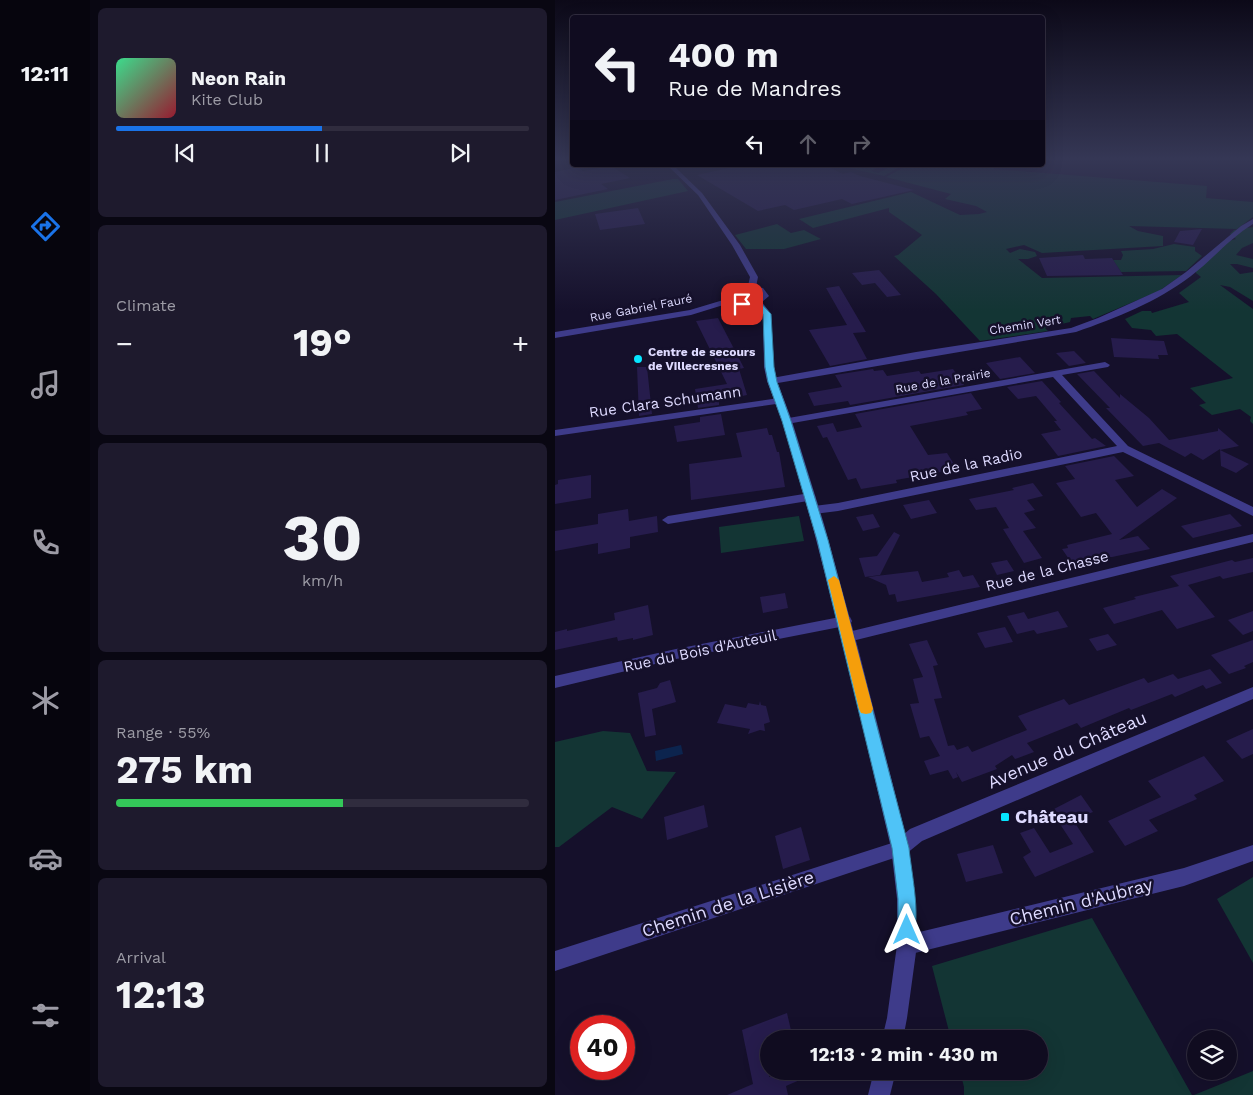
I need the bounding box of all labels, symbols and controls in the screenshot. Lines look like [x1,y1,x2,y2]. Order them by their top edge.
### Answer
text: 400 m [668,34,779,76]
icon: left [585,35,650,100]
text: 12:11 [21,61,69,86]
text: Neon Rain [191,67,286,90]
text: Rue de Mandres [668,76,842,101]
text: Kite Club [191,90,263,109]
icon: left [741,130,769,158]
icon: ahead [794,130,822,158]
icon: right [847,130,875,158]
icon: previous [171,139,199,167]
icon: pause [308,139,336,167]
icon: next [446,139,474,167]
icon: directions [28,209,63,244]
pin [721,283,763,325]
icon: arrive [728,290,756,318]
street label: Rue Gabriel Fauré [589,291,694,325]
text: Climate [116,296,176,315]
street label: Chemin Vert [988,312,1062,338]
text: 19° [293,321,352,365]
text: − [116,327,133,360]
text: + [512,327,529,360]
place label: Centre de secours de Villecresnes [648,345,756,373]
marker: Centre de secours de Villecresnes [632,353,644,365]
street label: Rue de la Prairie [894,366,992,396]
icon: music [28,367,63,402]
street label: Rue Clara Schumann [588,382,742,422]
street label: Rue de la Radio [908,444,1024,486]
text: 30 [282,500,363,576]
icon: phone [28,525,63,560]
street label: Rue de la Chasse [983,547,1111,595]
text: km/h [302,571,343,590]
street label: Rue du Bois d'Auteuil [622,626,778,676]
icon: climate [28,683,63,718]
street label: Avenue du Château [984,706,1150,793]
text: Range · 55% [116,723,210,742]
text: 275 km [116,748,253,792]
place label: Château [1015,806,1088,827]
marker: Château [999,811,1011,823]
icon: car [28,841,63,876]
street label: Chemin de la Lisière [639,866,817,941]
street label: Chemin d'Aubray [1007,873,1155,929]
position arrow [880,903,932,955]
text: Arrival [116,948,166,967]
text: 12:13 [116,973,205,1017]
icon: filters [28,998,63,1033]
speed limit sign: 40 [570,1015,635,1080]
map controls [1187,1030,1237,1080]
button: layers [1187,1030,1237,1080]
text: 12:13 · 2 min · 430 m [810,1043,998,1066]

